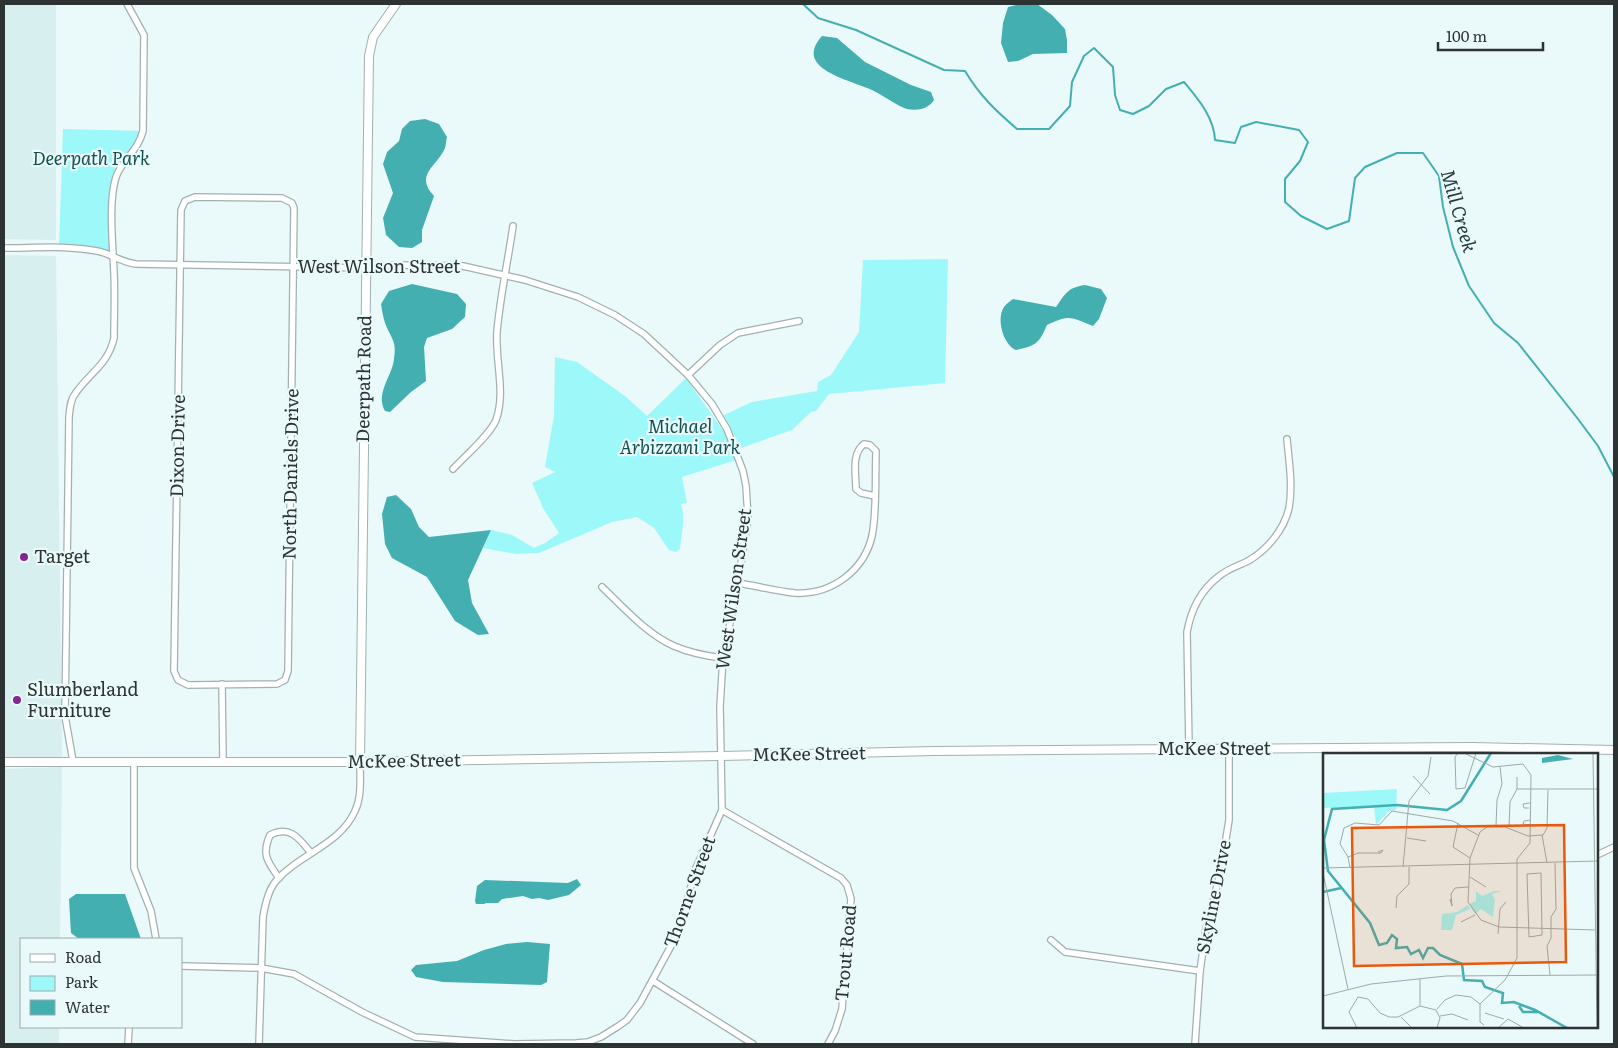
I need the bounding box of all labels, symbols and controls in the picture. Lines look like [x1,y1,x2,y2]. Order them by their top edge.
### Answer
scale bar [1438,20,1543,52]
text: 100 m [1446,24,1487,47]
park label: Deerpath Park [32,144,150,171]
water label: Mill Creek [1435,166,1485,256]
street label: West Wilson Street [298,252,461,279]
street label: Deerpath Road [348,315,377,443]
street label: North Daniels Drive [275,388,304,560]
street label: Dixon Drive [162,394,191,498]
park label: Michael Arbizzani Park [620,412,741,460]
street label: West Wilson Street [708,506,757,671]
place label: Target [34,542,91,569]
marker: Target [18,551,30,563]
place label: Slumberland Furniture [27,675,138,723]
marker: Slumberland Furniture [11,694,23,706]
street label: McKee Street [1157,734,1272,761]
street label: McKee Street [752,738,867,767]
street label: McKee Street [347,745,462,774]
inset map [1323,753,1598,1028]
street label: Thorne Street [656,831,722,951]
street label: Skyline Drive [1188,837,1237,956]
street label: Trout Road [827,903,862,1002]
legend [20,938,182,1028]
text: Road [65,945,101,968]
text: Park [65,970,99,993]
text: Water [65,995,110,1018]

